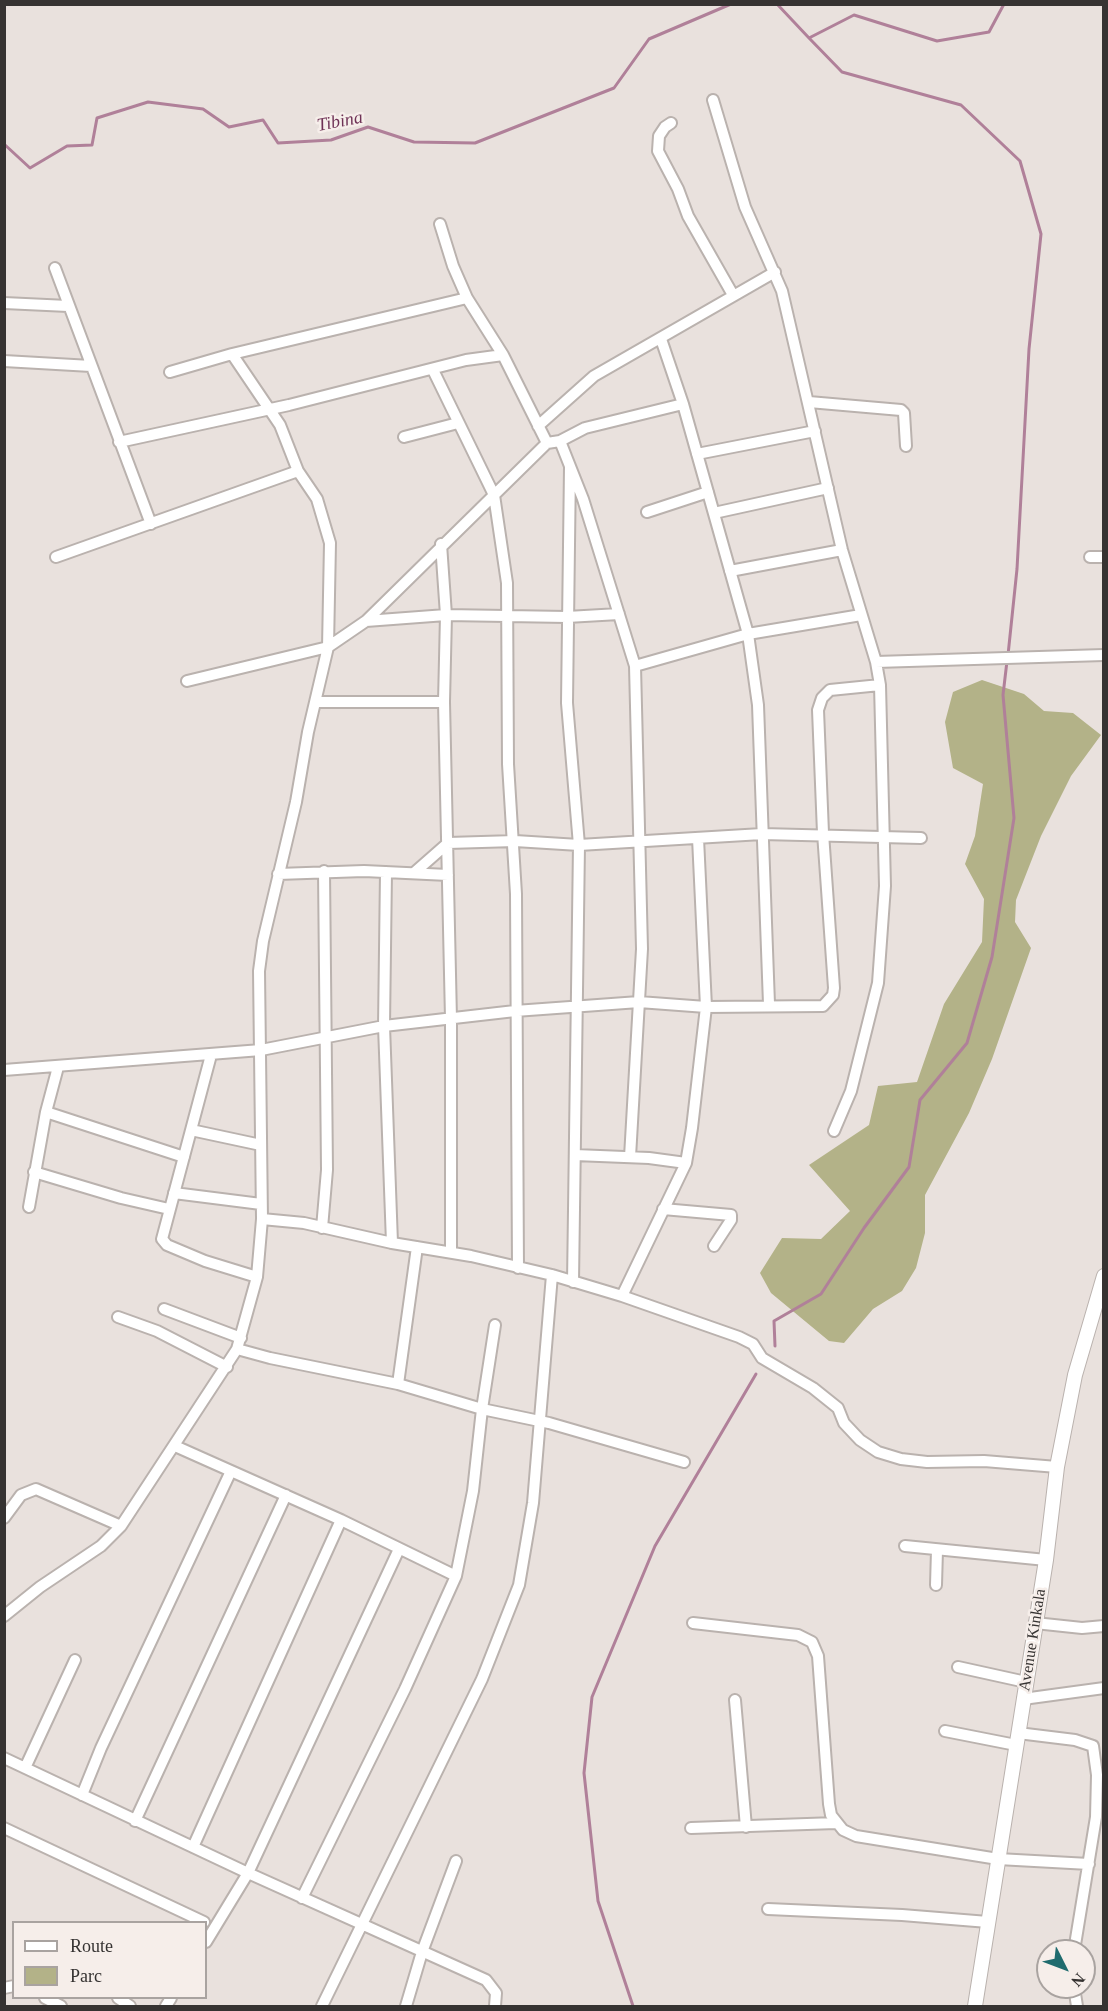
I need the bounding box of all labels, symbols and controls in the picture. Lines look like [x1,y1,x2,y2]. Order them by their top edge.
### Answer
water label: Tibina [315,107,365,137]
street label: Avenue Kinkala [1015,1588,1051,1692]
legend [12,1921,207,1999]
text: Route [70,1936,113,1956]
north arrow [1036,1939,1096,1999]
text: Parc [70,1966,102,1986]
text: N [1068,1970,1088,1990]

